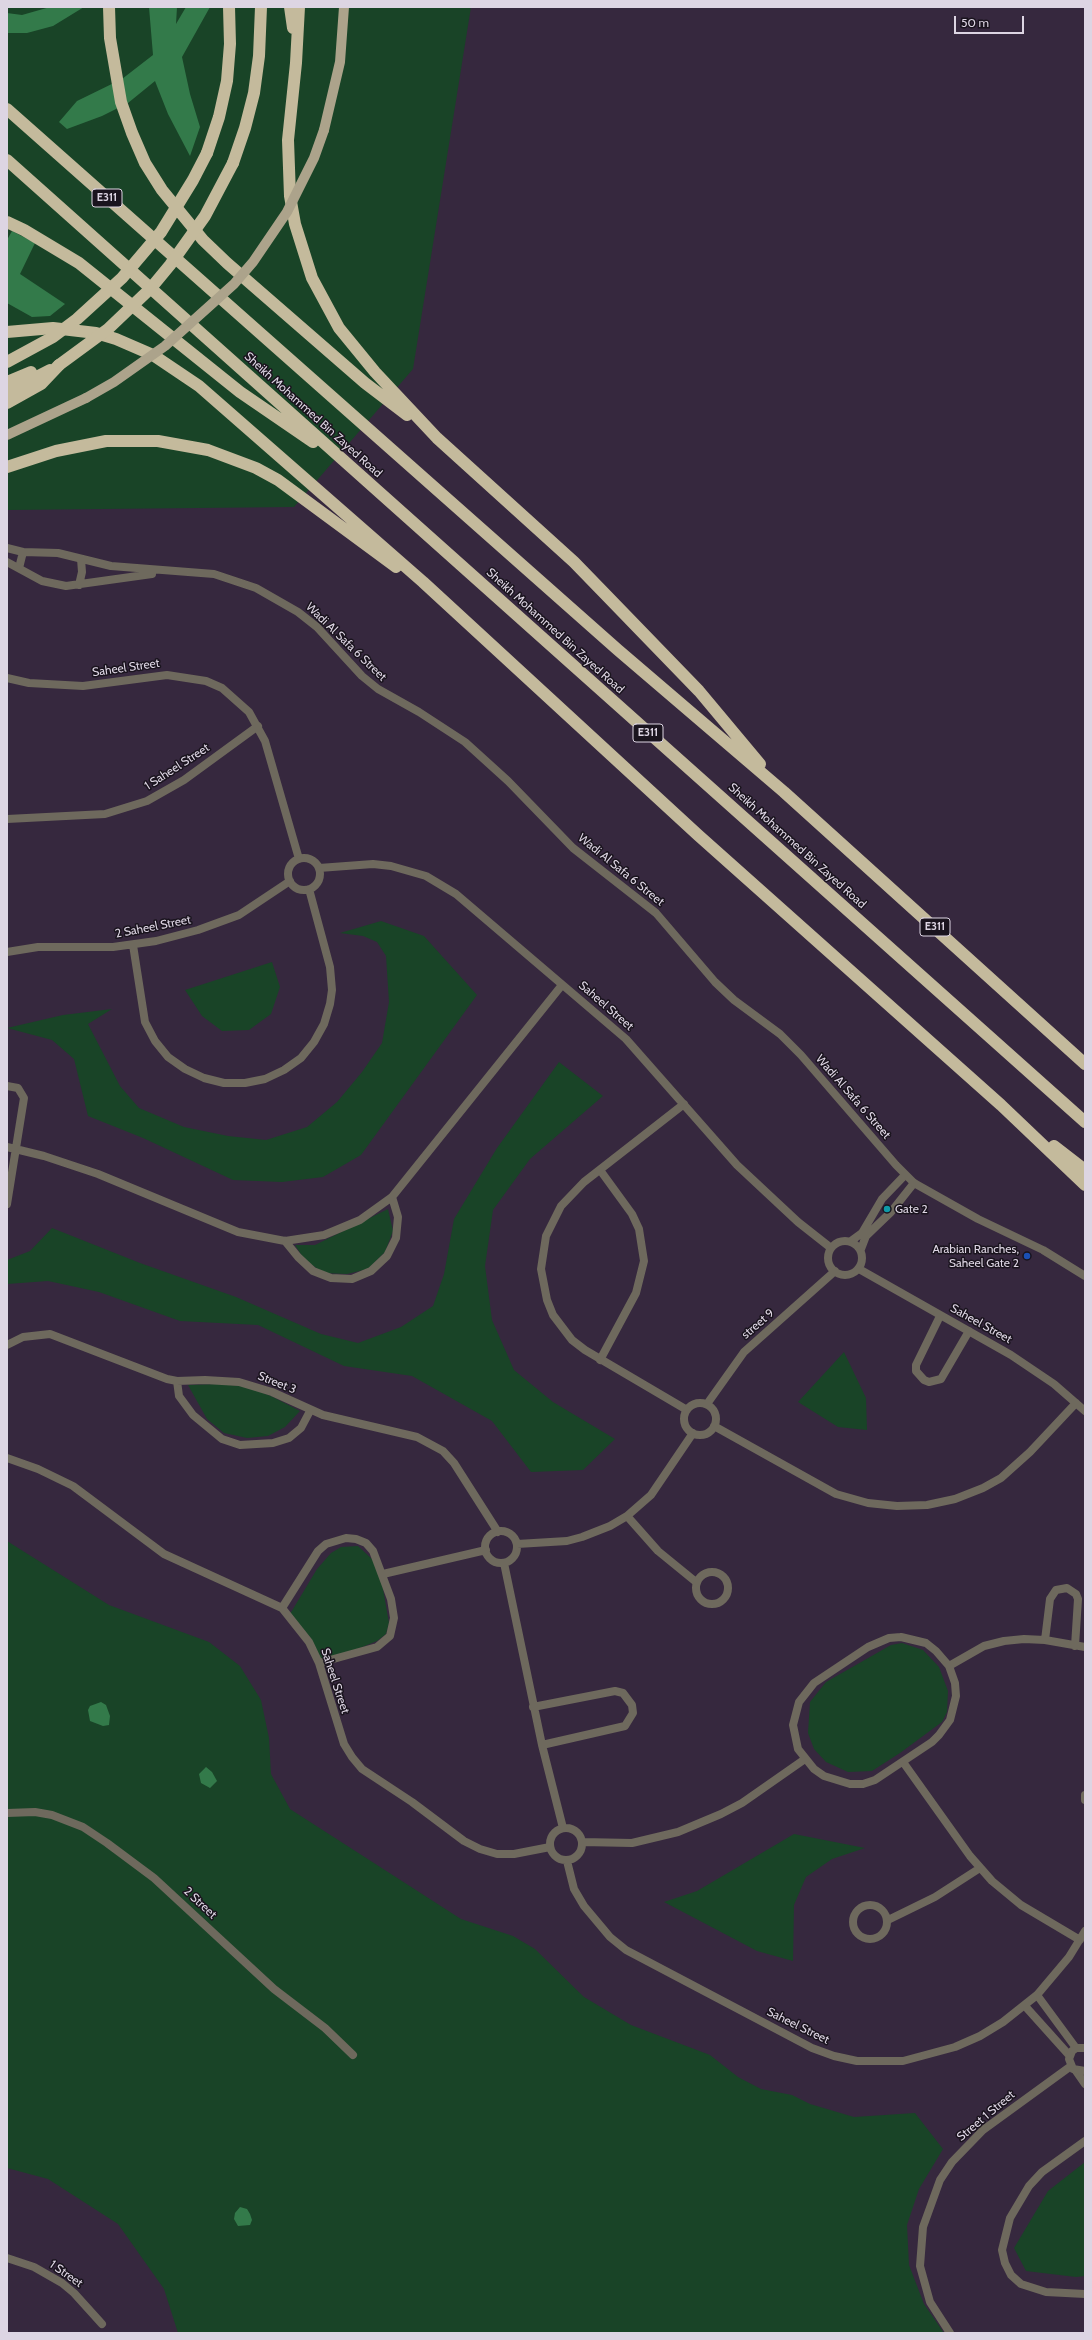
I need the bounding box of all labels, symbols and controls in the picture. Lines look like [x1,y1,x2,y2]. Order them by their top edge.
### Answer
scale bar [956,8,1026,34]
text: 50 m [961,15,989,30]
road number: E311 [92,189,122,207]
street label: Sheikh Mohammed Bin Zayed Road [241,349,385,481]
street label: Sheikh Mohammed Bin Zayed Road [483,565,627,697]
street label: Wadi Al Safa 6 Street [303,600,389,684]
street label: Saheel Street [91,656,161,680]
road number: E311 [633,724,663,742]
street label: 1 Saheel Street [142,741,212,793]
street label: Sheikh Mohammed Bin Zayed Road [725,780,869,912]
street label: Wadi Al Safa 6 Street [575,831,667,909]
street label: 2 Saheel Street [114,913,192,941]
road number: E311 [920,918,950,936]
street label: Saheel Street [576,978,636,1034]
street label: Wadi Al Safa 6 Street [813,1052,893,1142]
place label: Gate 2 [895,1202,928,1216]
marker: Gate 2 [882,1204,892,1214]
place label: Arabian Ranches, Saheel Gate 2 [932,1242,1019,1270]
marker: Arabian Ranches, Saheel Gate 2 [1022,1251,1032,1261]
street label: Saheel Street [948,1301,1014,1347]
street label: street 9 [739,1306,777,1342]
street label: Street 3 [256,1369,298,1397]
street label: Saheel Street [318,1646,352,1716]
street label: 2 Street [181,1884,219,1922]
street label: Saheel Street [764,2005,832,2047]
street label: Street 1 Street [954,2088,1018,2144]
street label: 1 Street [47,2257,85,2291]

